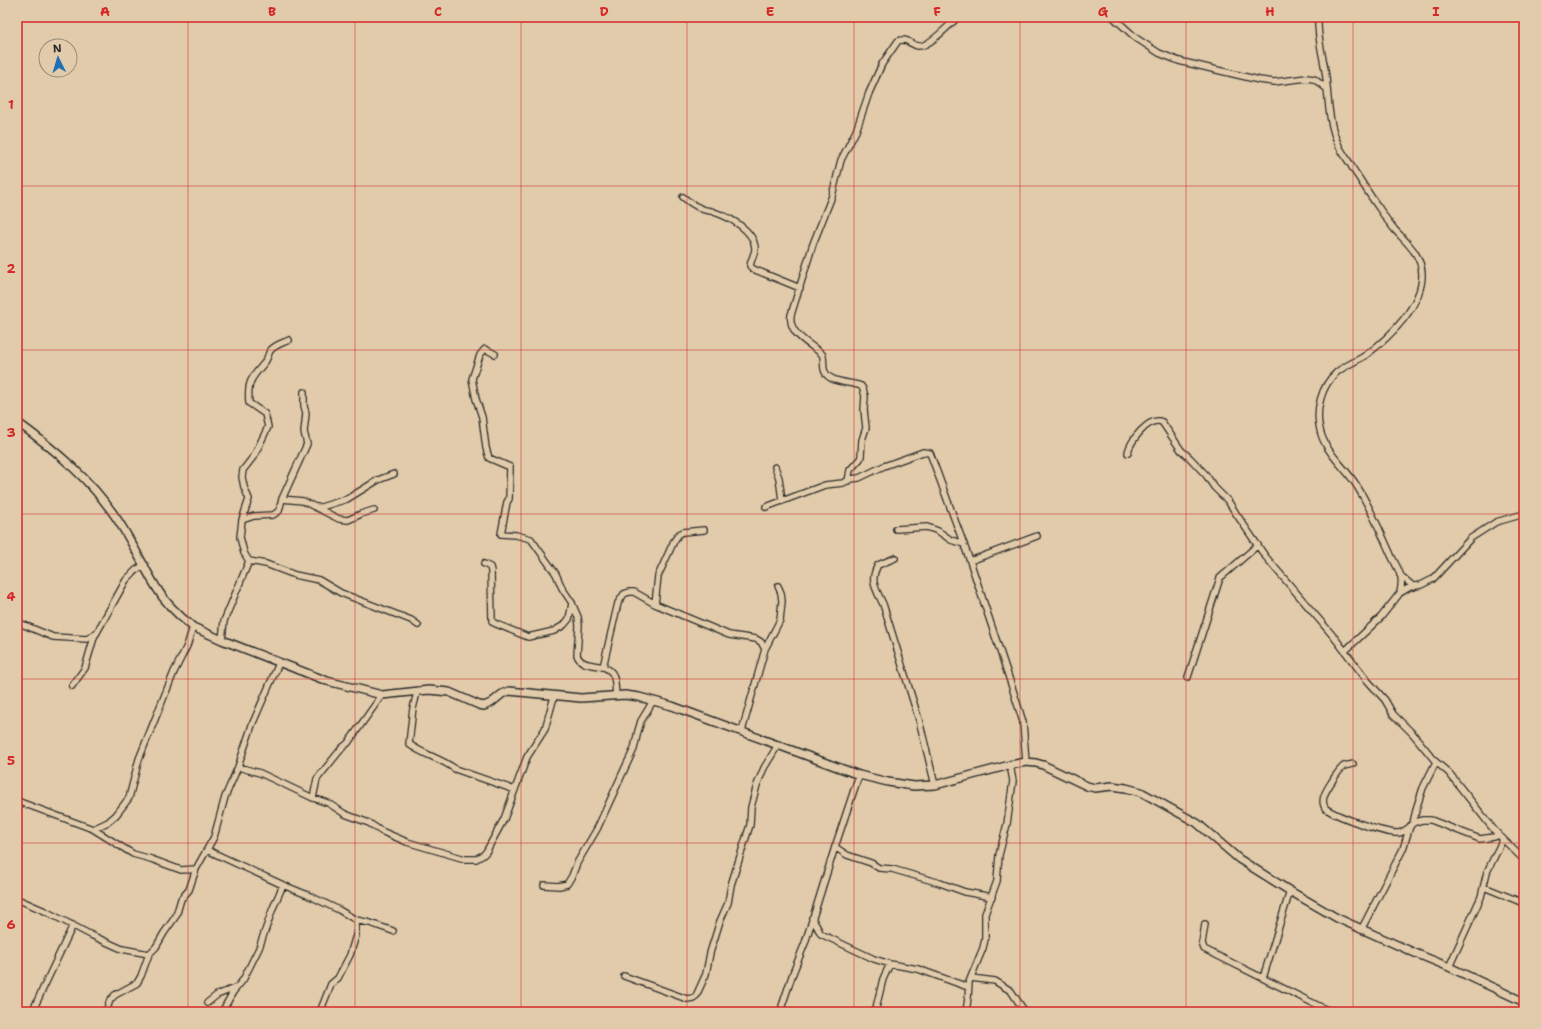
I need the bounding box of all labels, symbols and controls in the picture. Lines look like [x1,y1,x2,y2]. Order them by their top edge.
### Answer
text: A [100,3,110,20]
text: B [268,3,276,20]
text: C [434,3,442,20]
text: D [599,3,609,20]
text: E [766,3,775,20]
text: F [933,3,941,20]
text: G [1098,3,1109,20]
text: H [1265,3,1275,20]
text: I [1432,3,1440,20]
north arrow [38,38,78,78]
text: N [52,41,62,56]
text: 1 [8,96,14,113]
text: 2 [6,260,16,277]
text: 3 [6,424,16,441]
text: 4 [6,588,16,605]
text: 5 [7,752,15,769]
text: 6 [6,916,16,933]

